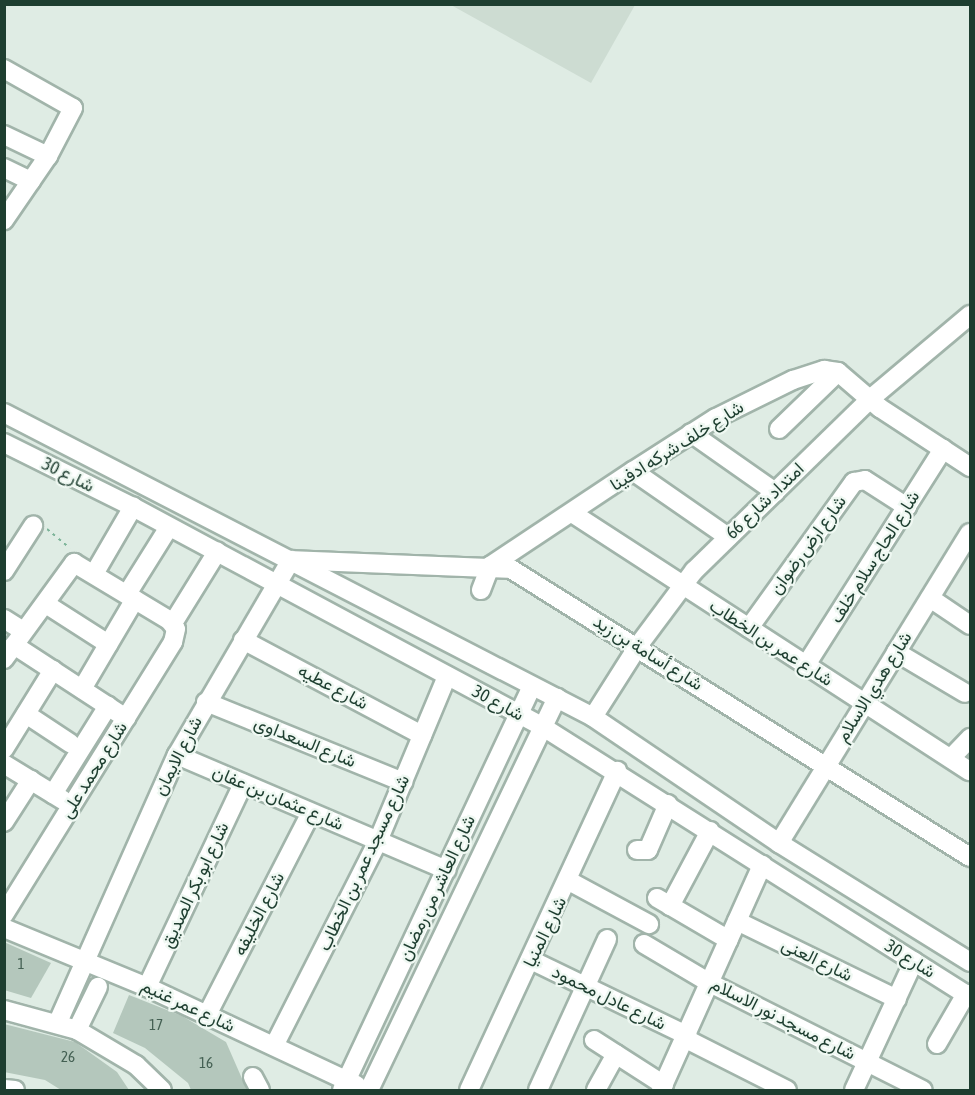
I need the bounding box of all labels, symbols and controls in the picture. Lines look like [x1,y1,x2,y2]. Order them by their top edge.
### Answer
street label: شارع خلف شركه ادفينا [606,396,748,496]
street label: شارع 30 [38,453,98,497]
street label: امتداد شارع 66 [721,458,809,544]
street label: شارع الحاج سلام خلف [826,487,924,627]
street label: شارع ارض رضوان [765,491,851,599]
street label: شارع عمر بن الخطاب [705,595,837,691]
street label: شارع أسامة بن زيد [589,611,707,695]
street label: شارع هدي الاسلام [831,628,917,746]
street label: شارع عطيه [294,660,372,714]
street label: شارع 30 [468,680,528,726]
street label: شارع السعداوى [251,712,359,772]
street label: شارع الايمان [149,713,207,799]
street label: شارع محمد على [56,718,132,822]
street label: شارع عثمان بن عفان [209,761,347,835]
street label: شارع مسجد عمر بن الخطاب [314,771,414,955]
street label: شارع العاشر من رمضان [394,812,480,964]
street label: شارع ابو بكر الصديق [156,819,234,951]
street label: شارع الخليفه [229,869,289,959]
street label: شارع المنيا [519,893,571,971]
street label: شارع العنى [778,934,856,986]
street label: شارع 30 [881,935,939,983]
house number: 1 [17,955,25,973]
street label: شارع عادل محمود [548,961,670,1035]
street label: شارع مسجد نور الاسلام [707,973,859,1065]
street label: شارع عمر غنيم [138,975,238,1037]
house number: 17 [149,1016,163,1034]
house number: 26 [61,1048,75,1066]
house number: 16 [199,1054,213,1072]

